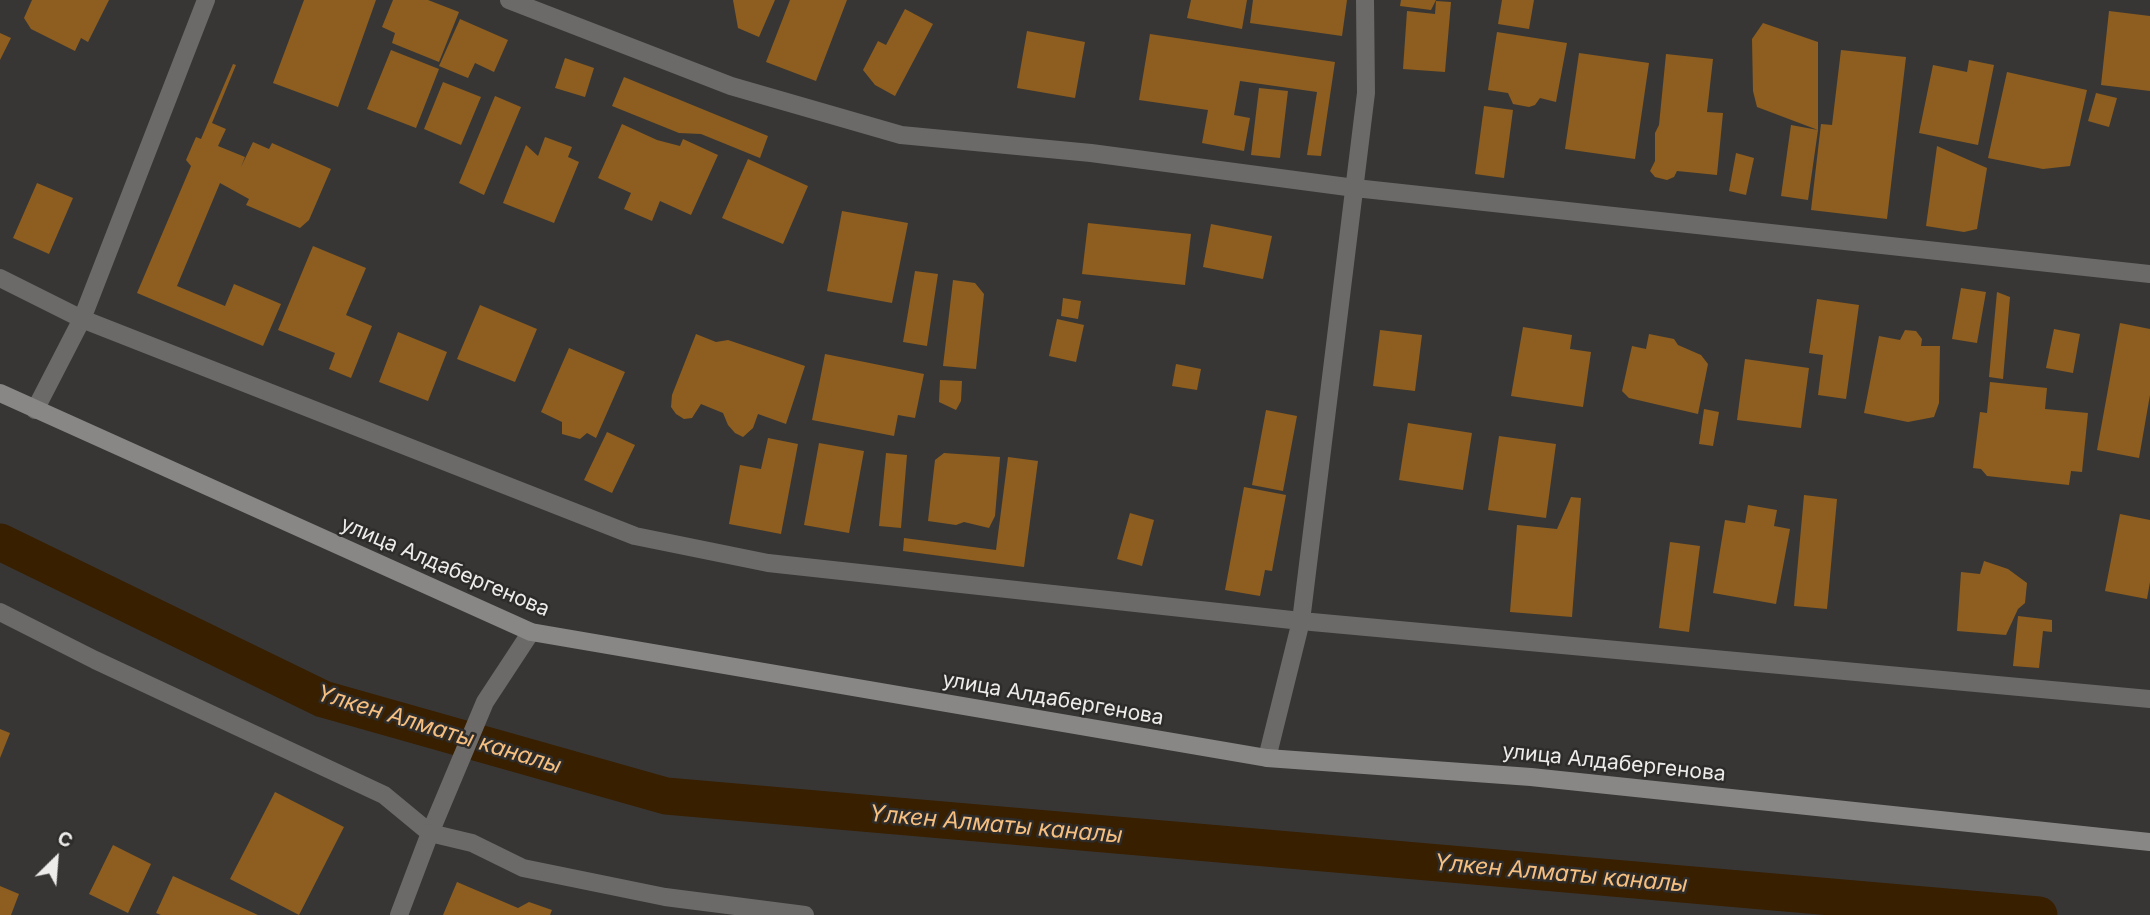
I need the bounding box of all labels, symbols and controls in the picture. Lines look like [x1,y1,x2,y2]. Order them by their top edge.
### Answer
street label: улица Алдабергенова [337,512,553,622]
street label: улица Алдабергенова [940,667,1166,731]
water label: Үлкен Алматы каналы [313,680,565,780]
street label: улица Алдабергенова [1501,739,1727,787]
water label: Үлкен Алматы каналы [868,800,1124,850]
north arrow [21,824,91,894]
text: С [54,826,76,853]
water label: Үлкен Алматы каналы [1433,849,1689,899]

